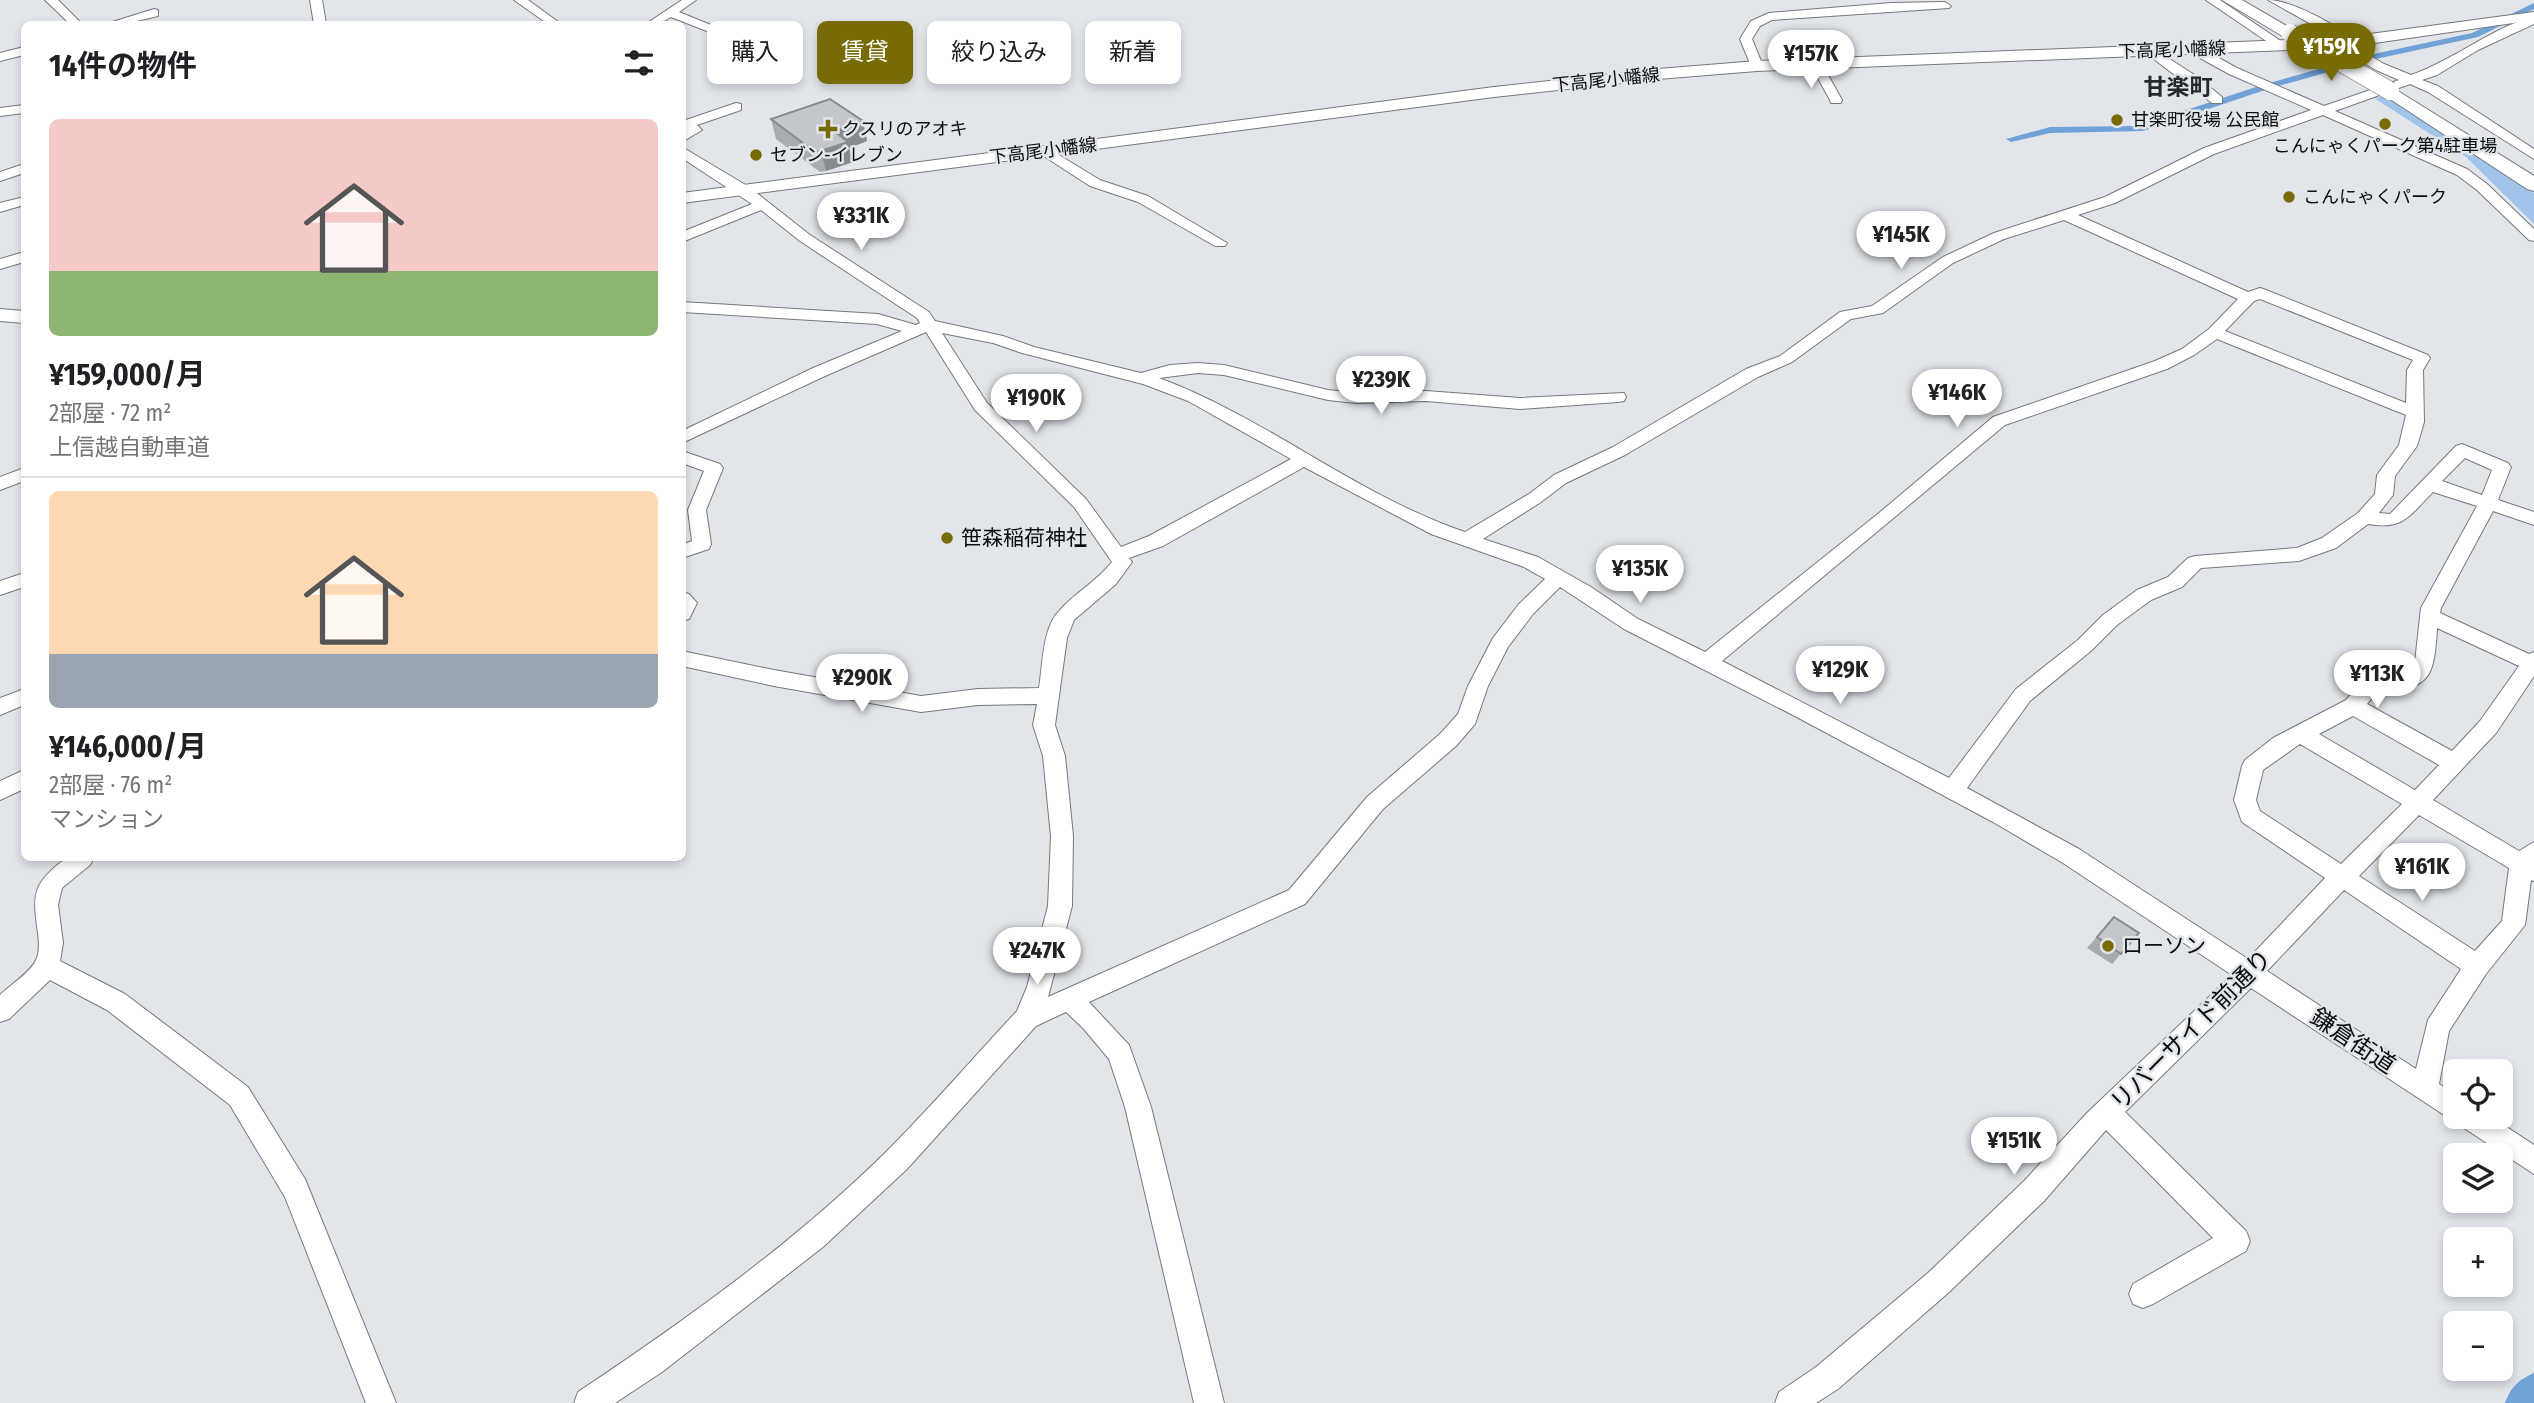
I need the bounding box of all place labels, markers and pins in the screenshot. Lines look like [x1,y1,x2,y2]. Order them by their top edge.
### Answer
pin: ¥159K [2282,24,2380,83]
pin: ¥157K [1762,31,1860,90]
place label: 甘楽町役場 公民館 [2131,109,2279,131]
marker: 甘楽町役場 公民館 [2109,112,2125,128]
marker: こんにゃくパーク第4駐車場 [2377,116,2393,132]
place label: クスリのアオキ [842,118,967,140]
marker: クスリのアオキ [820,121,836,137]
place label: こんにゃくパーク第4駐車場 [2273,135,2497,157]
place label: セブン-イレブン [770,144,903,166]
marker: セブン-イレブン [748,147,764,163]
place label: こんにゃくパーク [2303,186,2447,208]
marker: こんにゃくパーク [2281,189,2297,205]
pin: ¥331K [812,192,910,252]
pin: ¥145K [1852,212,1950,271]
pin: ¥239K [1332,356,1430,416]
pin: ¥146K [1908,370,2006,429]
pin: ¥190K [987,374,1085,434]
place label: 笹森稲荷神社 [961,525,1087,551]
marker: 笹森稲荷神社 [939,530,955,546]
pin: ¥135K [1591,546,1689,605]
pin: ¥129K [1791,646,1889,706]
pin: ¥113K [2328,650,2426,710]
pin: ¥290K [813,654,911,714]
pin: ¥161K [2373,844,2471,903]
pin: ¥247K [988,928,1086,987]
place label: ローソン [2122,933,2206,959]
marker: ローソン [2100,938,2116,954]
pin: ¥151K [1965,1118,2063,1177]

